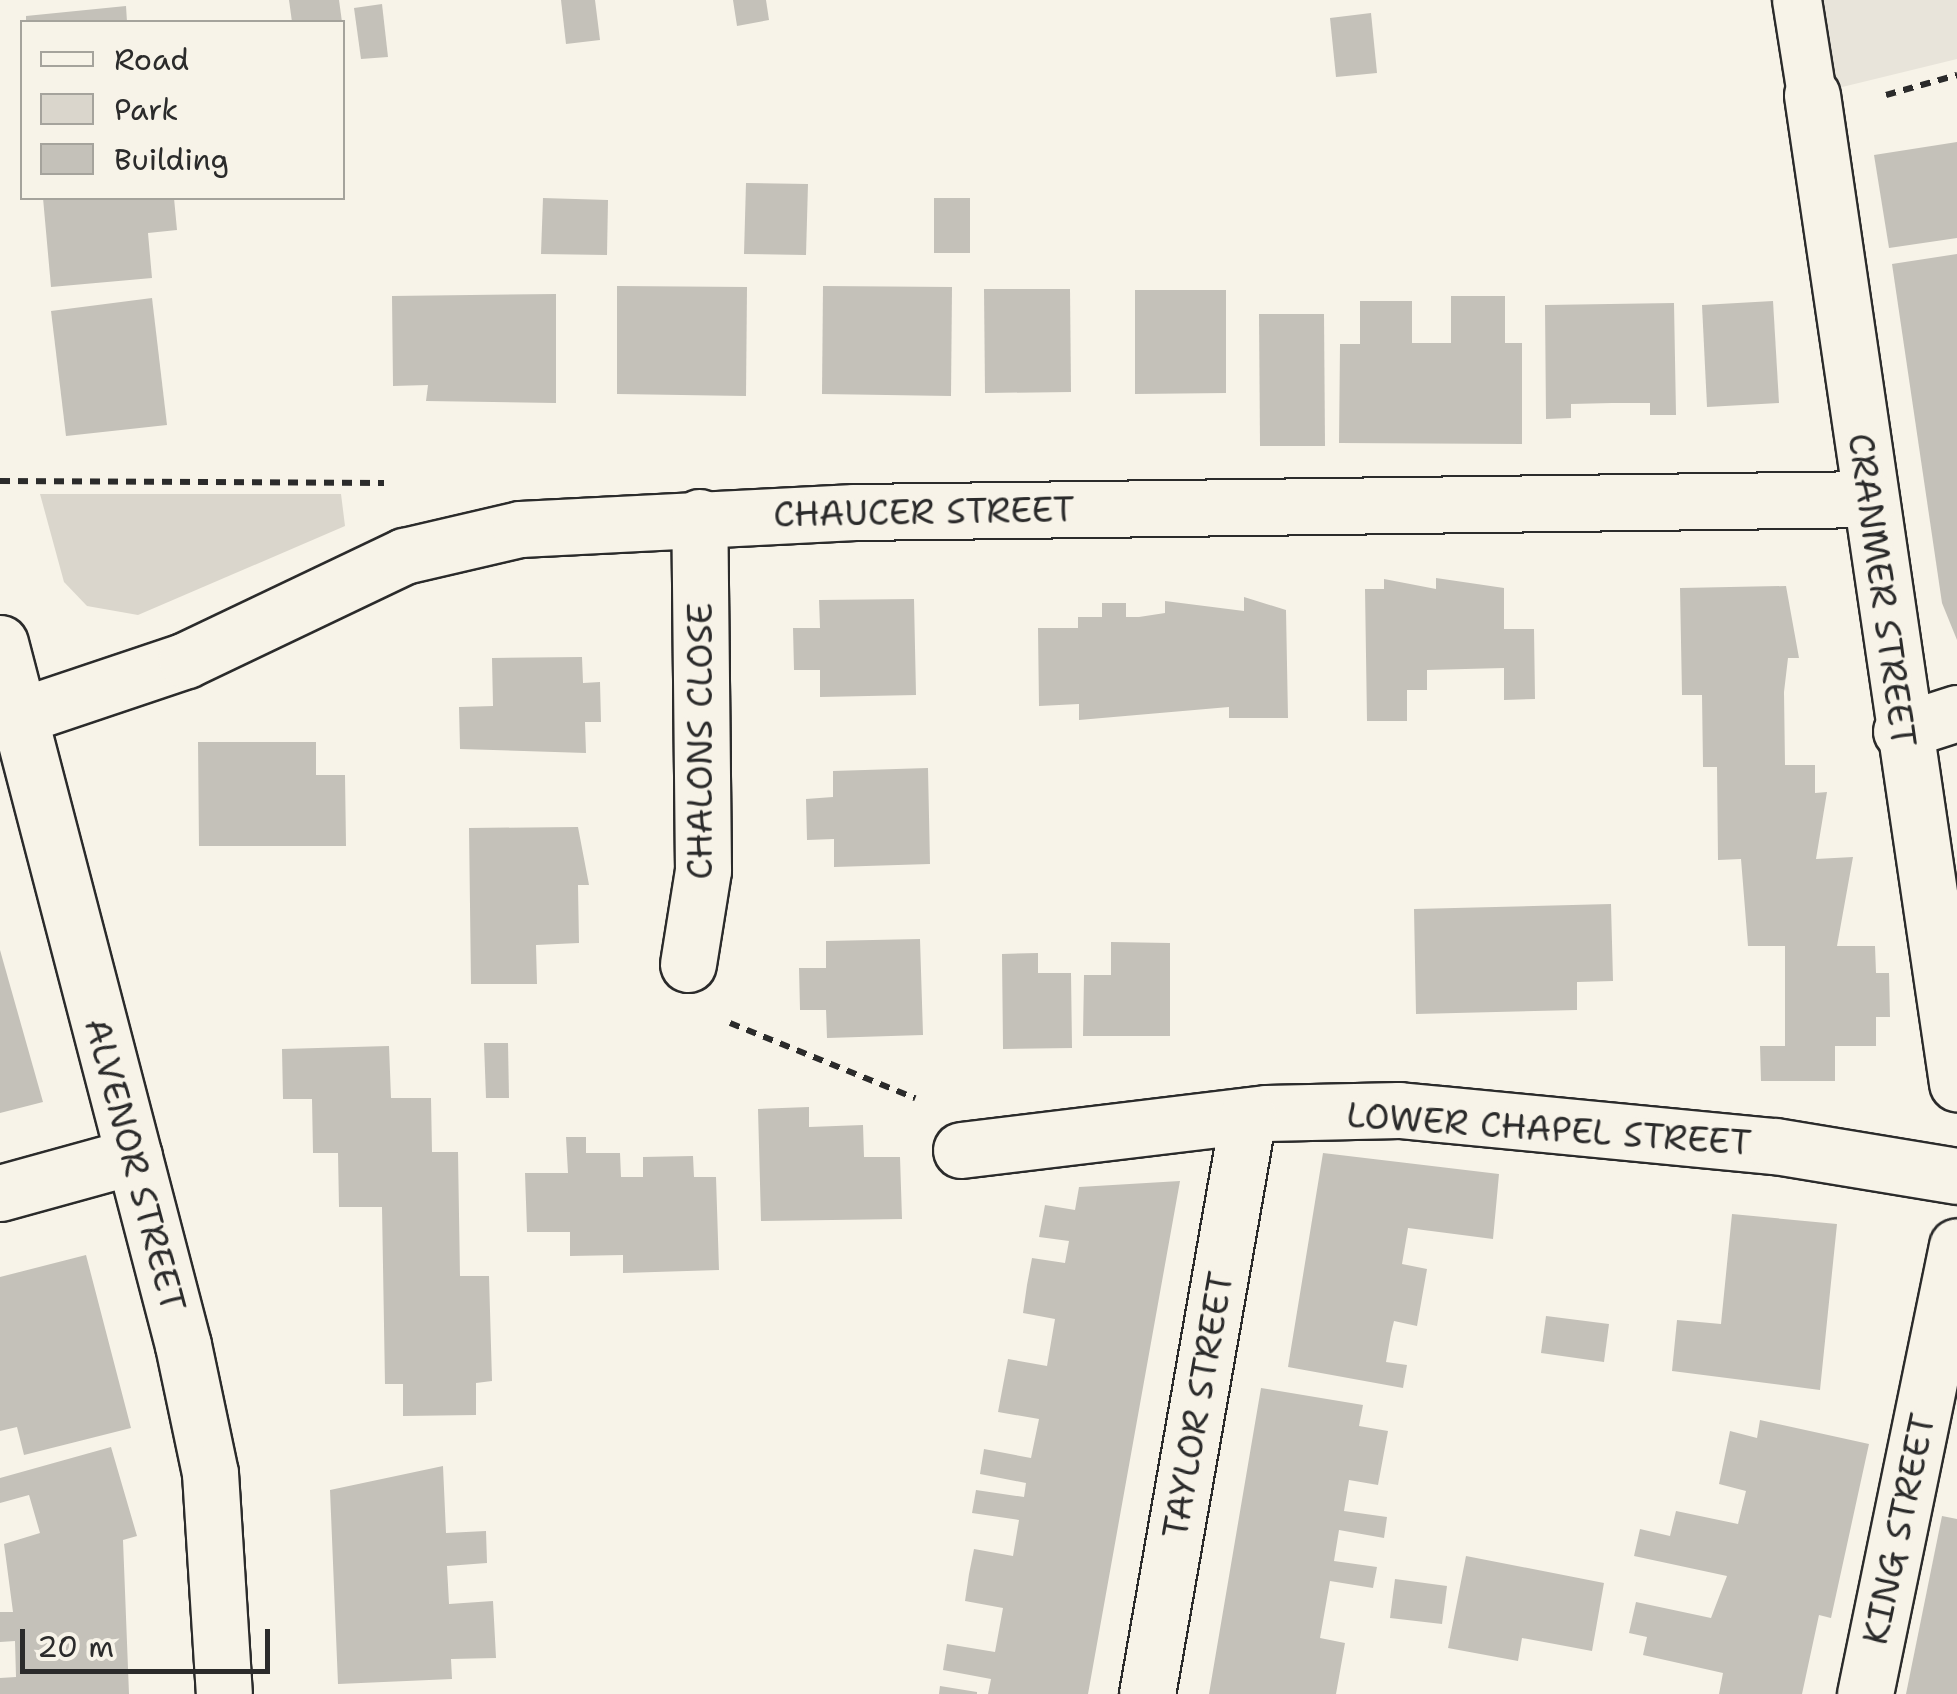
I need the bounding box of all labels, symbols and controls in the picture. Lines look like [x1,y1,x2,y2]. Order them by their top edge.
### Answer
legend [20,20,345,200]
text: Road [114,39,189,80]
text: Park [114,89,178,130]
text: Building [114,139,229,180]
street label: CRANMER STREET [1839,430,1925,750]
street label: CHAUCER STREET [773,488,1075,536]
street label: CHALONS CLOSE [679,602,721,880]
street label: ALVENOR STREET [76,1014,194,1316]
street label: LOWER CHAPEL STREET [1345,1094,1753,1164]
street label: TAYLOR STREET [1154,1268,1242,1542]
street label: KING STREET [1854,1410,1944,1648]
scale bar [25,1609,275,1671]
text: 20 m [37,1626,114,1667]

